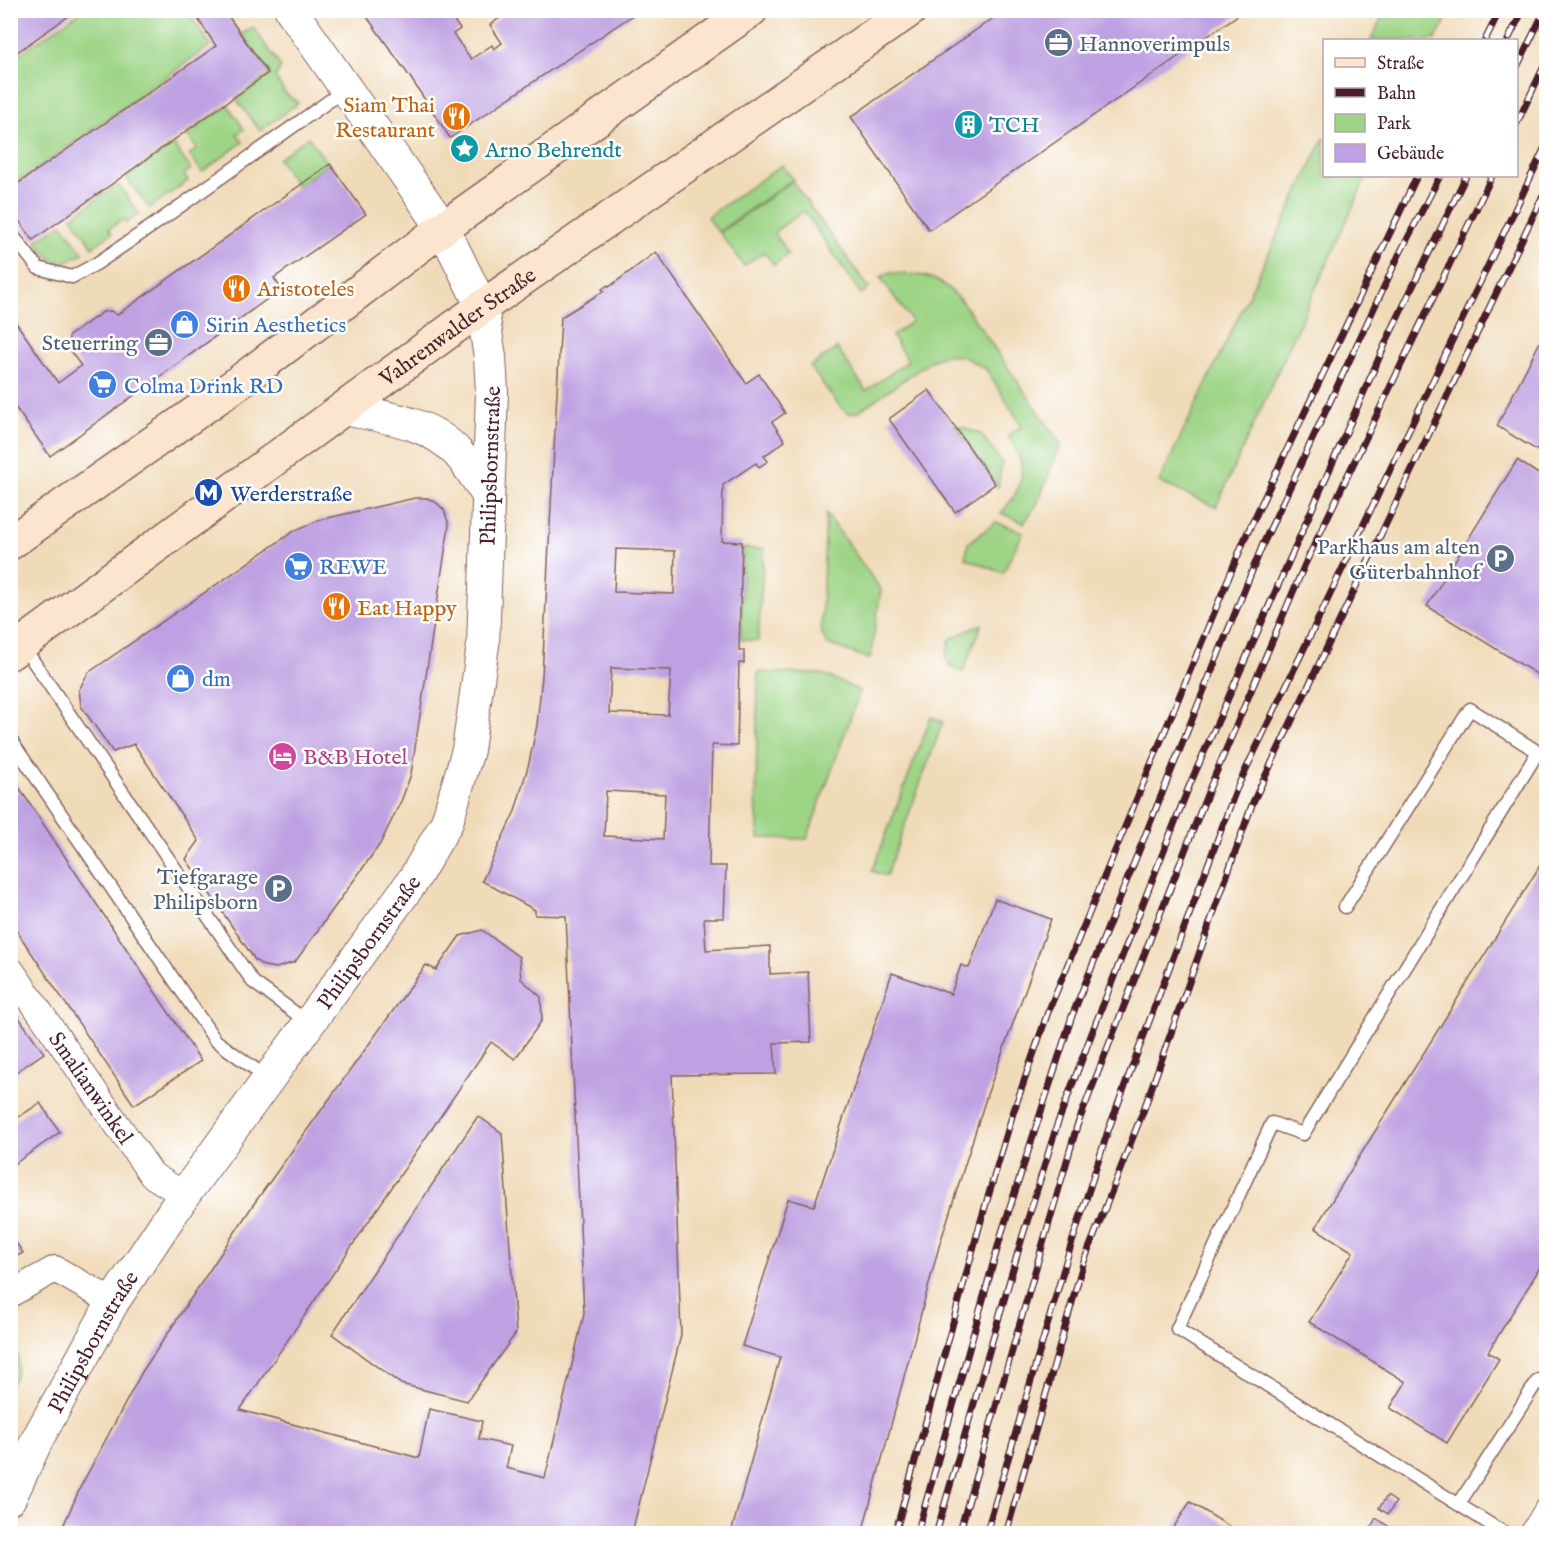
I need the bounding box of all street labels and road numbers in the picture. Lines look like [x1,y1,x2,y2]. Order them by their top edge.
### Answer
street label: Vahrenwalder Straße [374,262,542,394]
street label: Philipsbornstraße [475,385,508,546]
street label: Philipsbornstraße [312,870,428,1016]
street label: Smalianwinkel [42,1027,139,1150]
street label: Philipsbornstraße [42,1266,146,1419]

